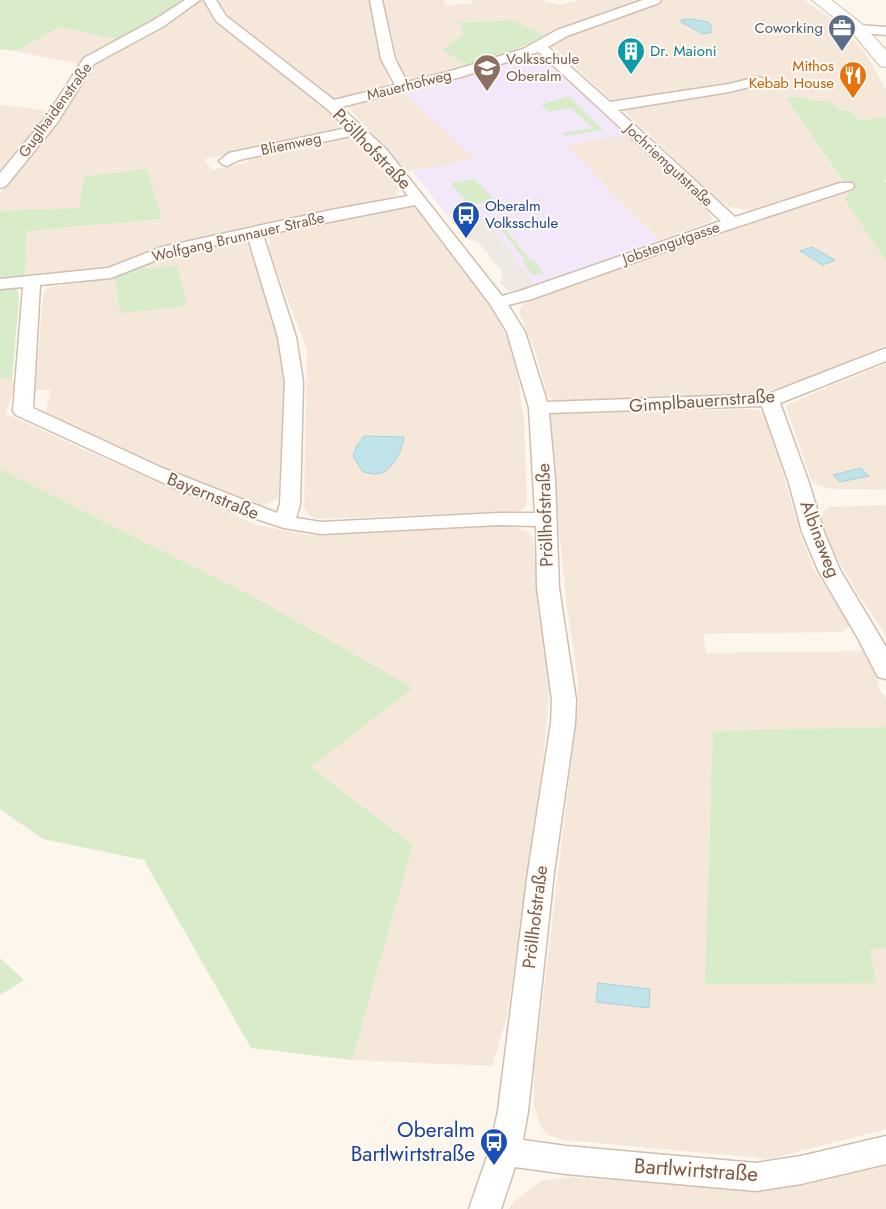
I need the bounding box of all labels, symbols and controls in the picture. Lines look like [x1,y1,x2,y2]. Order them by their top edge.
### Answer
office icon: Coworking [827,13,857,52]
place label: Coworking [755,17,823,39]
building icon: Dr. Maioni [616,36,646,75]
place label: Dr. Maioni [650,40,717,62]
place label: Volksschule Oberalm [506,48,579,87]
school or university icon: Volksschule Oberalm [472,53,502,92]
place label: Mithos Kebab House [749,55,834,94]
street label: Guglhaidenstraße [13,58,97,162]
restaurant icon: Mithos Kebab House [838,60,868,99]
street label: Mauerhofweg [364,64,454,106]
street label: Pröllhofstraße [327,103,417,195]
street label: Jochriemgutstraße [619,117,718,212]
street label: Bliemweg [259,127,323,161]
place label: Oberalm Volksschule [485,195,558,234]
bus stop icon: Oberalm Volksschule [451,200,481,239]
street label: Wolfgang Brunnauer Straße [150,206,327,268]
street label: Jobstengutgasse [618,216,723,271]
street label: Gimplbauernstraße [628,383,776,419]
street label: Pröllhofstraße [530,463,560,567]
street label: Bayernstraße [163,466,263,526]
street label: Albinaweg [793,497,847,581]
street label: Pröllhofstraße [516,864,554,970]
place label: Oberalm Bartlwirtstraße [351,1115,475,1169]
bus stop icon: Oberalm Bartlwirtstraße [479,1127,509,1166]
street label: Bartlwirtstraße [633,1151,759,1189]

